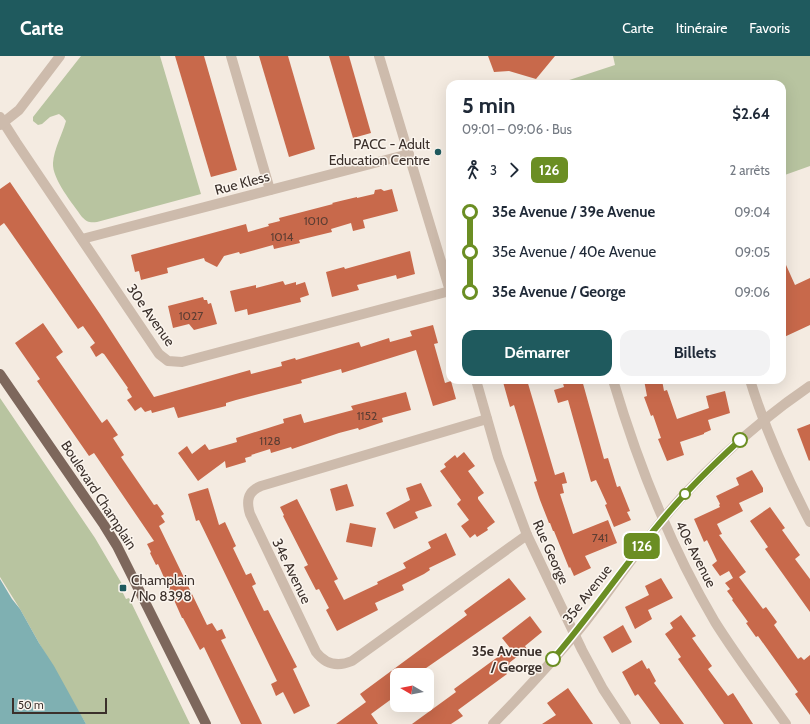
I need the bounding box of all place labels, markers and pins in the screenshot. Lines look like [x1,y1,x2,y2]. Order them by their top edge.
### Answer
place label: PACC - Adult Education Centre [329,135,430,169]
marker: PACC - Adult Education Centre [433,147,443,157]
unlabelled marker [732,432,748,448]
unlabelled marker [679,488,691,500]
place label: Champlain / No 8398 [130,571,195,605]
marker: Champlain / No 8398 [118,583,128,593]
place label: 35e Avenue / George [472,642,542,676]
marker: 35e Avenue / George [545,651,561,667]

